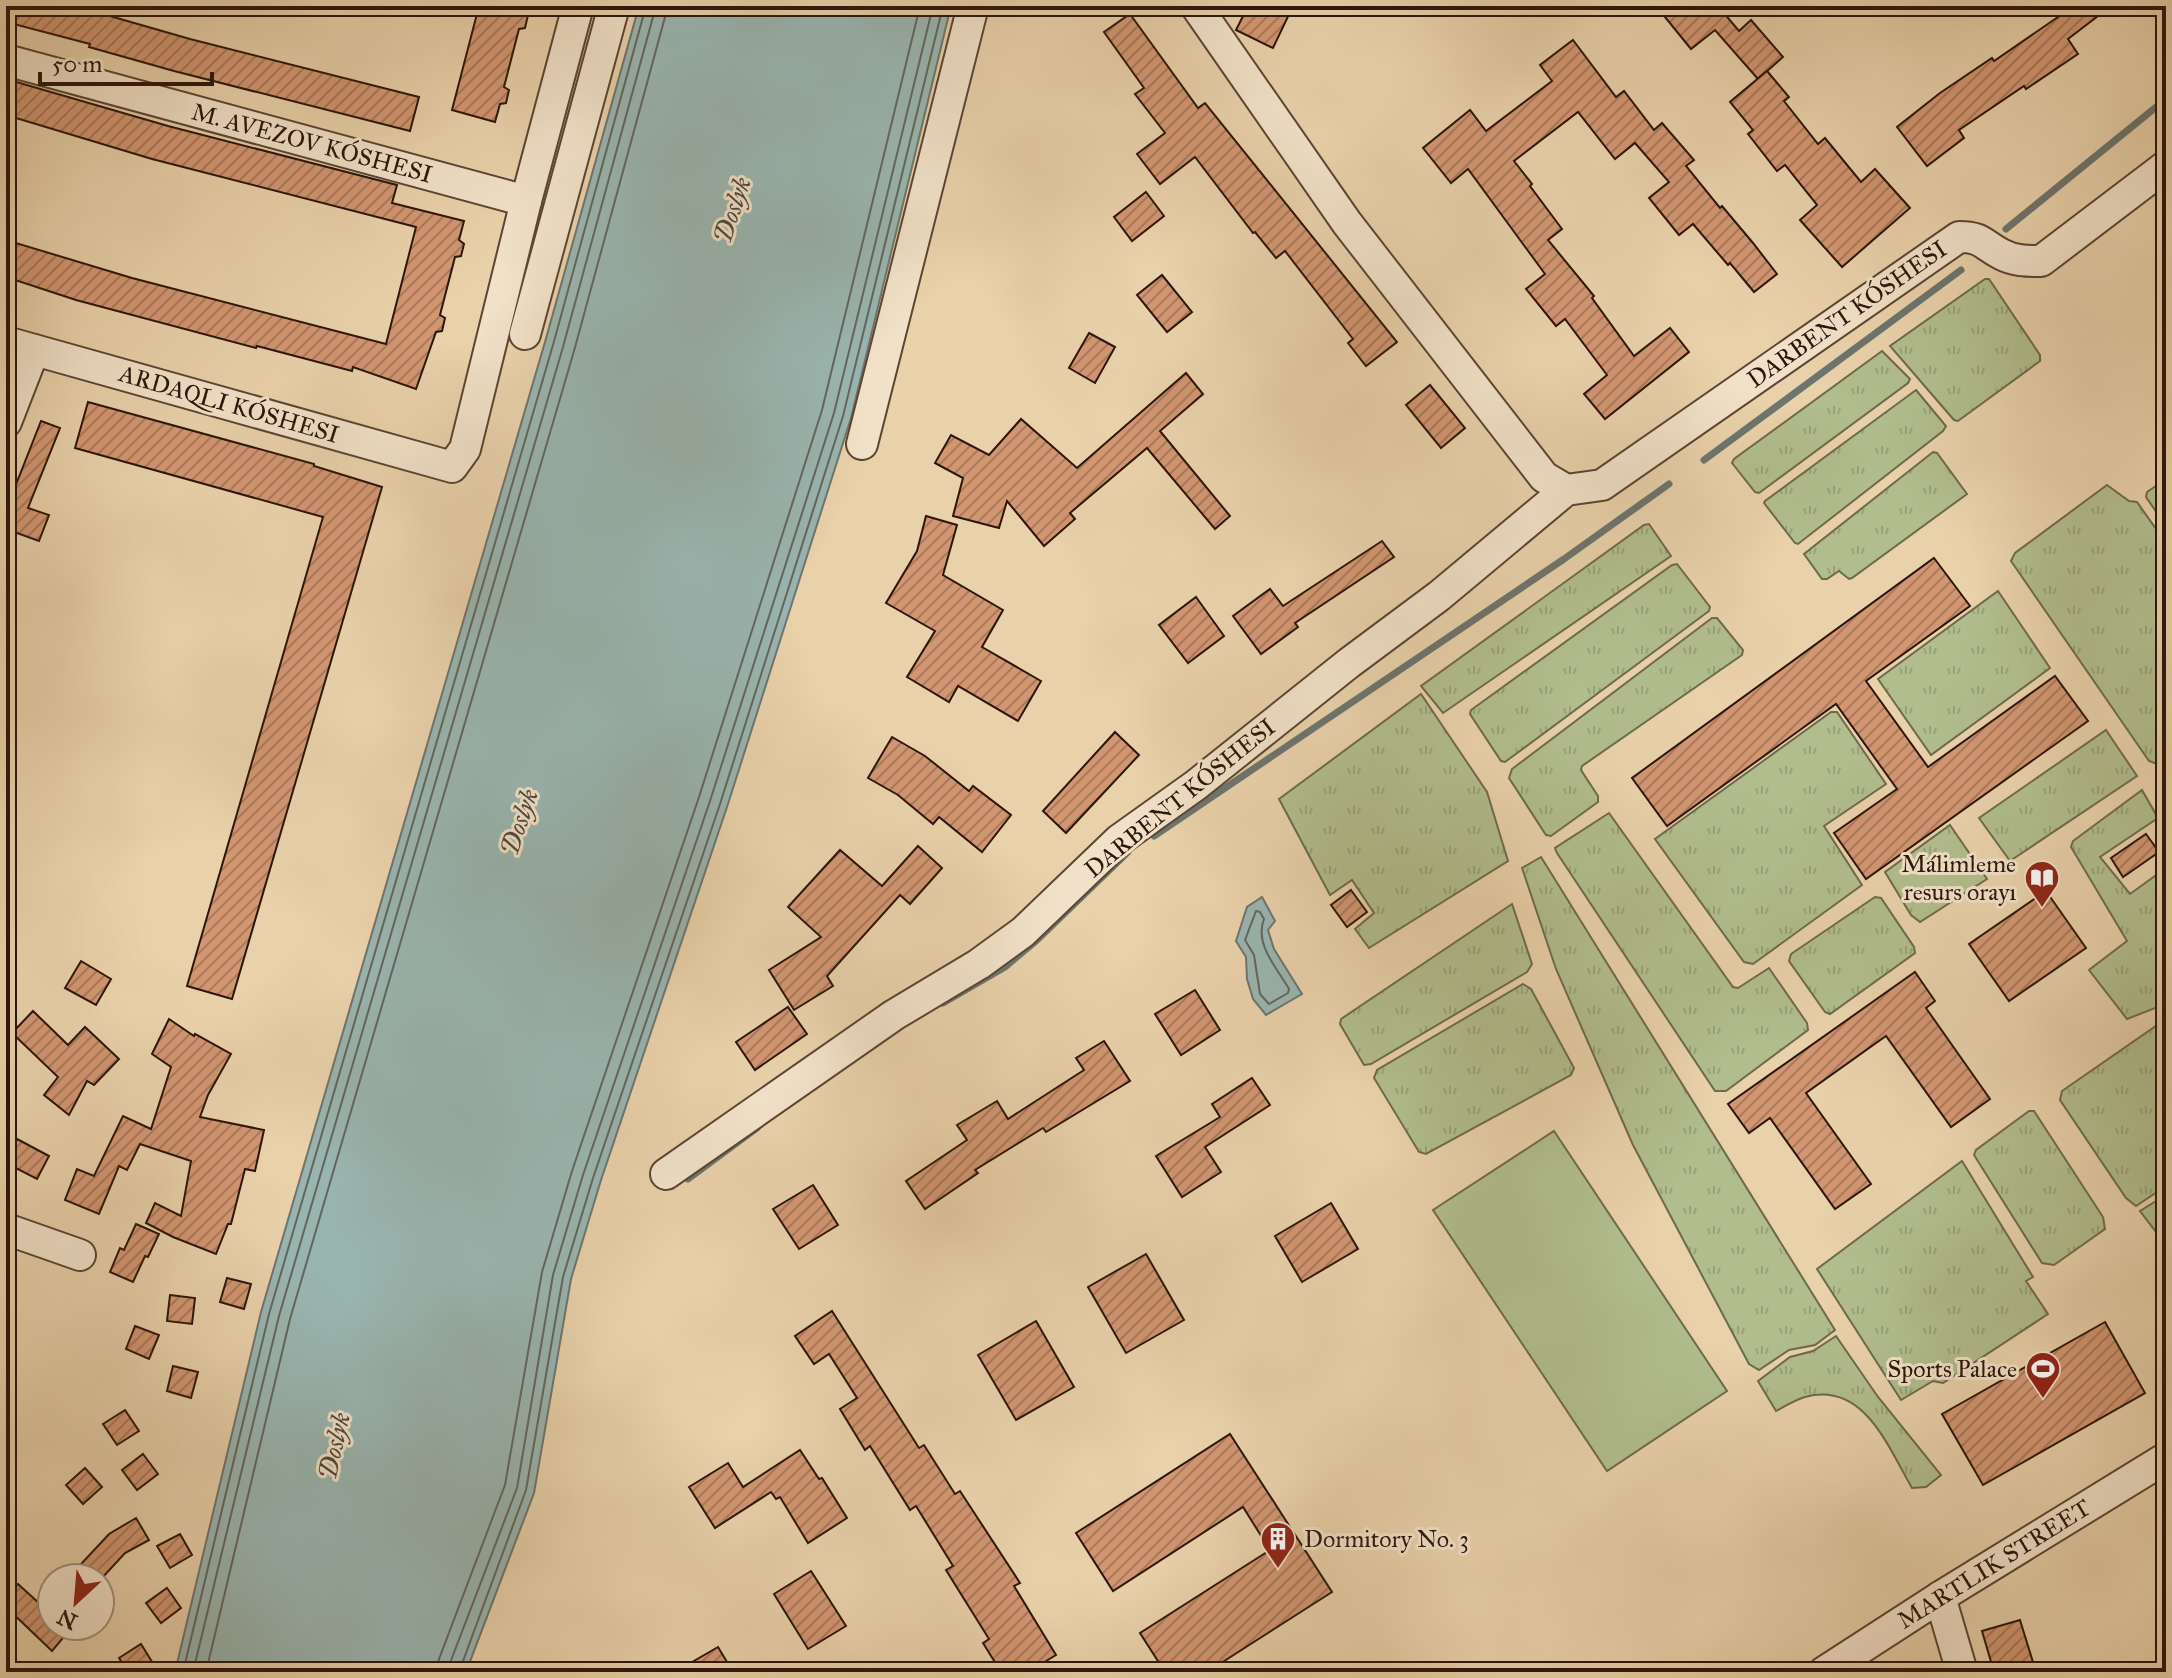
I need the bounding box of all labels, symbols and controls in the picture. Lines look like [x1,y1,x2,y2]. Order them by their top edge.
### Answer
scale bar [40,36,212,86]
text: 50 m [52,49,102,79]
street label: M. AVEZOV KÓSHESI [188,96,436,190]
water label: Doslyk [706,172,758,247]
street label: DARBENT KÓSHESI [1741,234,1953,394]
street label: ARDAQLI KÓSHESI [115,358,342,450]
street label: DARBENT KÓSHESI [1079,712,1281,884]
water label: Doslyk [493,784,545,859]
place label: Málimleme resurs orayı [1901,849,2016,907]
library icon: Málimleme resurs orayı [2023,859,2061,909]
sports icon: Sports Palace [2024,1350,2062,1400]
place label: Sports Palace [1887,1354,2017,1384]
water label: Doslyk [311,1409,357,1483]
street label: MARTLIK STREET [1892,1492,2096,1636]
building icon: Dormitory No. 3 [1259,1520,1297,1570]
place label: Dormitory No. 3 [1304,1524,1469,1554]
north arrow [36,1562,116,1642]
text: N [53,1603,82,1636]

